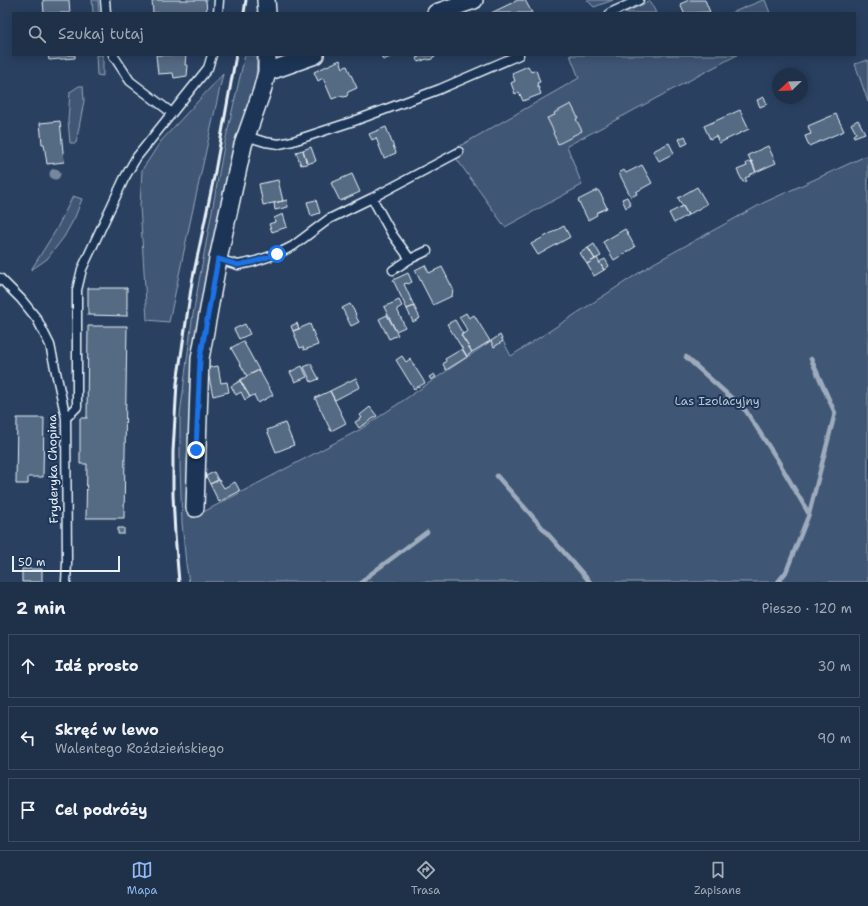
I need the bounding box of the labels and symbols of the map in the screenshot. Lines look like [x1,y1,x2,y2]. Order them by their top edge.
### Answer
north arrow [772,68,808,104]
route start [268,245,286,263]
park label: Las Izolacyjny [674,393,760,409]
street label: Fryderyka Chopina [44,414,62,524]
route end [187,441,205,459]
scale bar [12,554,120,573]

